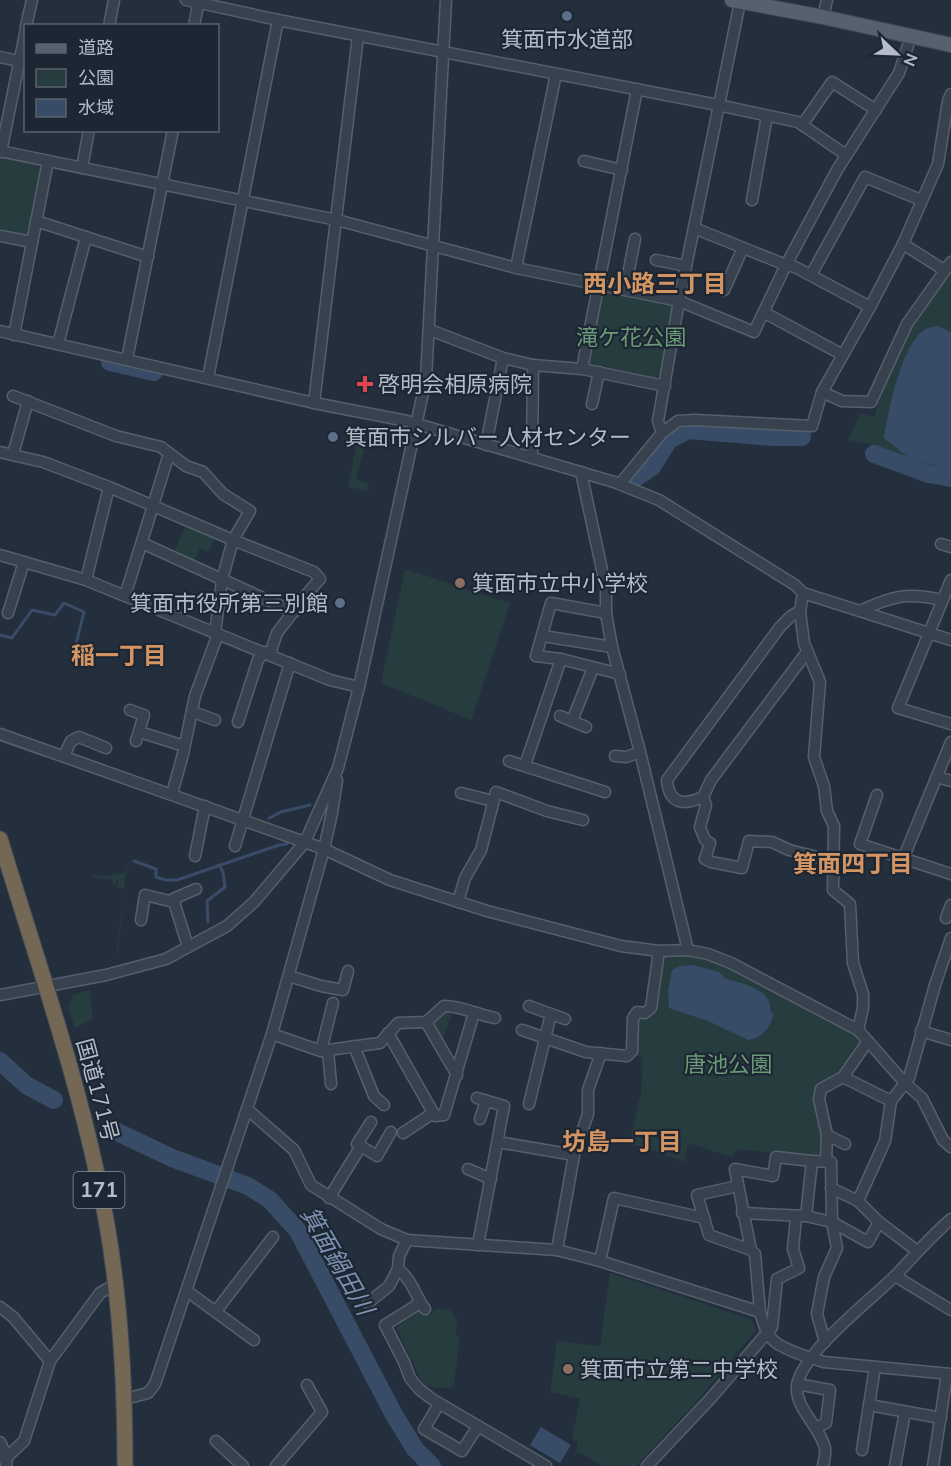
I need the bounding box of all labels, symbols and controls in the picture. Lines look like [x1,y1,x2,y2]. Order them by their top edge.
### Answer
marker: 箕面市水道部 [560,9,574,23]
legend [24,24,219,132]
north arrow [867,24,927,84]
place label: 箕面市水道部 [501,25,633,53]
text: 道路 [78,36,114,59]
text: N [899,50,922,69]
text: 公園 [78,66,114,89]
text: 水域 [78,96,114,119]
district label: 西小路三丁目 [583,268,727,298]
park label: 滝ケ花公園 [576,323,686,351]
place label: 啓明会相原病院 [378,370,532,398]
marker: 啓明会相原病院 [356,375,374,393]
place label: 箕面市シルバー人材センター [345,423,631,451]
marker: 箕面市シルバー人材センター [326,430,340,444]
place label: 箕面市立中小学校 [472,569,648,597]
marker: 箕面市立中小学校 [453,576,467,590]
place label: 箕面市役所第三別館 [130,589,328,617]
marker: 箕面市役所第三別館 [333,596,347,610]
district label: 稲一丁目 [71,640,167,670]
district label: 箕面四丁目 [793,848,913,878]
street label: 国道171号 [71,1035,125,1145]
park label: 唐池公園 [684,1050,772,1078]
district label: 坊島一丁目 [562,1126,682,1156]
road number: 171 [74,1172,124,1208]
water label: 箕面鍋田川 [295,1201,382,1323]
place label: 箕面市立第二中学校 [580,1355,778,1383]
marker: 箕面市立第二中学校 [561,1362,575,1376]

